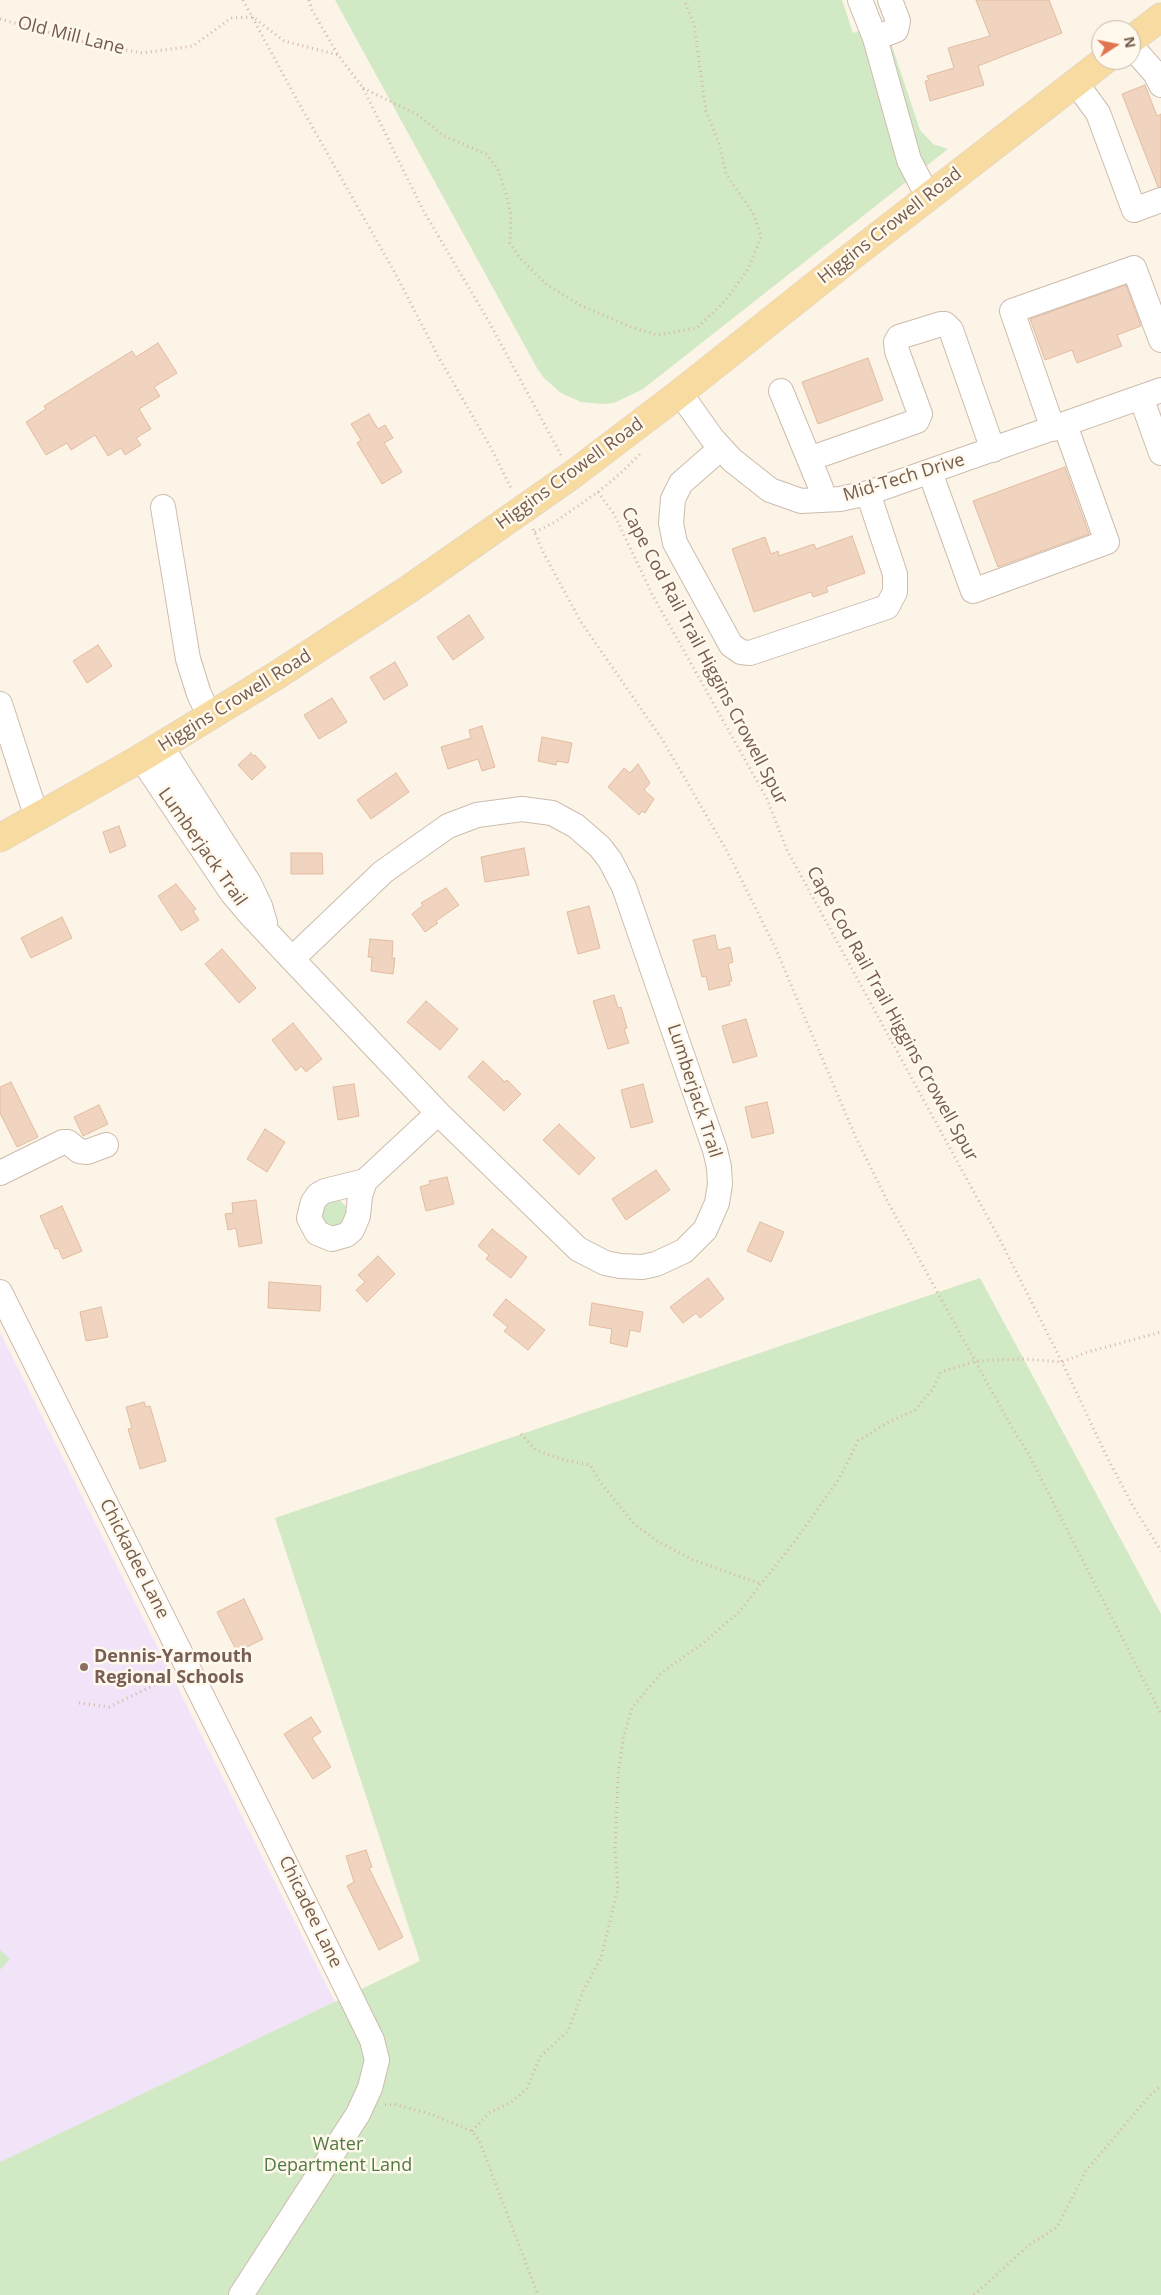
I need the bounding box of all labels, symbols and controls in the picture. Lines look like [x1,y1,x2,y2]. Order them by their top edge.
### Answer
street label: Old Mill Lane [15,12,127,60]
north arrow [1091,20,1141,70]
text: N [1120,35,1141,50]
street label: Higgins Crowell Road [814,163,966,289]
street label: Higgins Crowell Road [492,413,648,535]
street label: Mid-Tech Drive [841,449,967,507]
street label: Cape Cod Rail Trail Higgins Crowell Spur [616,504,792,808]
street label: Higgins Crowell Road [154,645,316,757]
street label: Lumberjack Trail [153,784,251,910]
street label: Cape Cod Rail Trail Higgins Crowell Spur [802,863,982,1165]
street label: Lumberjack Trail [662,1021,726,1161]
street label: Chickadee Lane [95,1496,173,1622]
place label: Dennis-Yarmouth Regional Schools [94,1646,252,1688]
marker: Dennis-Yarmouth Regional Schools [78,1661,90,1673]
street label: Chicadee Lane [274,1852,346,1972]
park label: Water Department Land [264,2134,412,2176]

